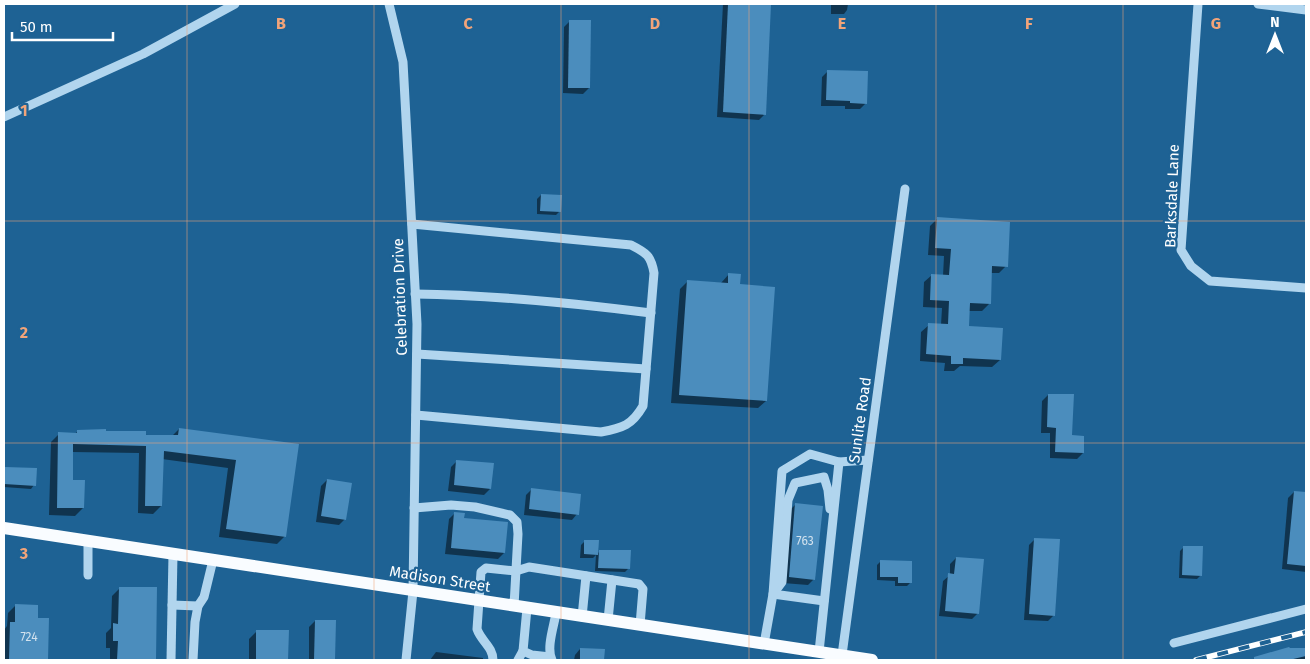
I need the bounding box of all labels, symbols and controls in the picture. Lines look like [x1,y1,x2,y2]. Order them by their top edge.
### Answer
scale bar [12,10,114,42]
north arrow [1250,10,1300,60]
text: B [276,14,286,33]
text: C [463,14,473,33]
text: D [650,14,660,33]
text: E [838,14,846,33]
text: F [1025,14,1033,33]
text: G [1211,14,1221,33]
text: N [1270,14,1280,31]
text: 50 m [20,18,53,36]
text: 1 [20,101,28,120]
street label: Barksdale Lane [1161,144,1183,248]
street label: Celebration Drive [389,238,411,356]
text: 2 [20,323,28,342]
street label: Sunlite Road [845,376,875,464]
house number: 763 [796,534,814,548]
text: 3 [19,544,28,563]
street label: Madison Street [388,562,492,596]
house number: 724 [20,630,38,644]

